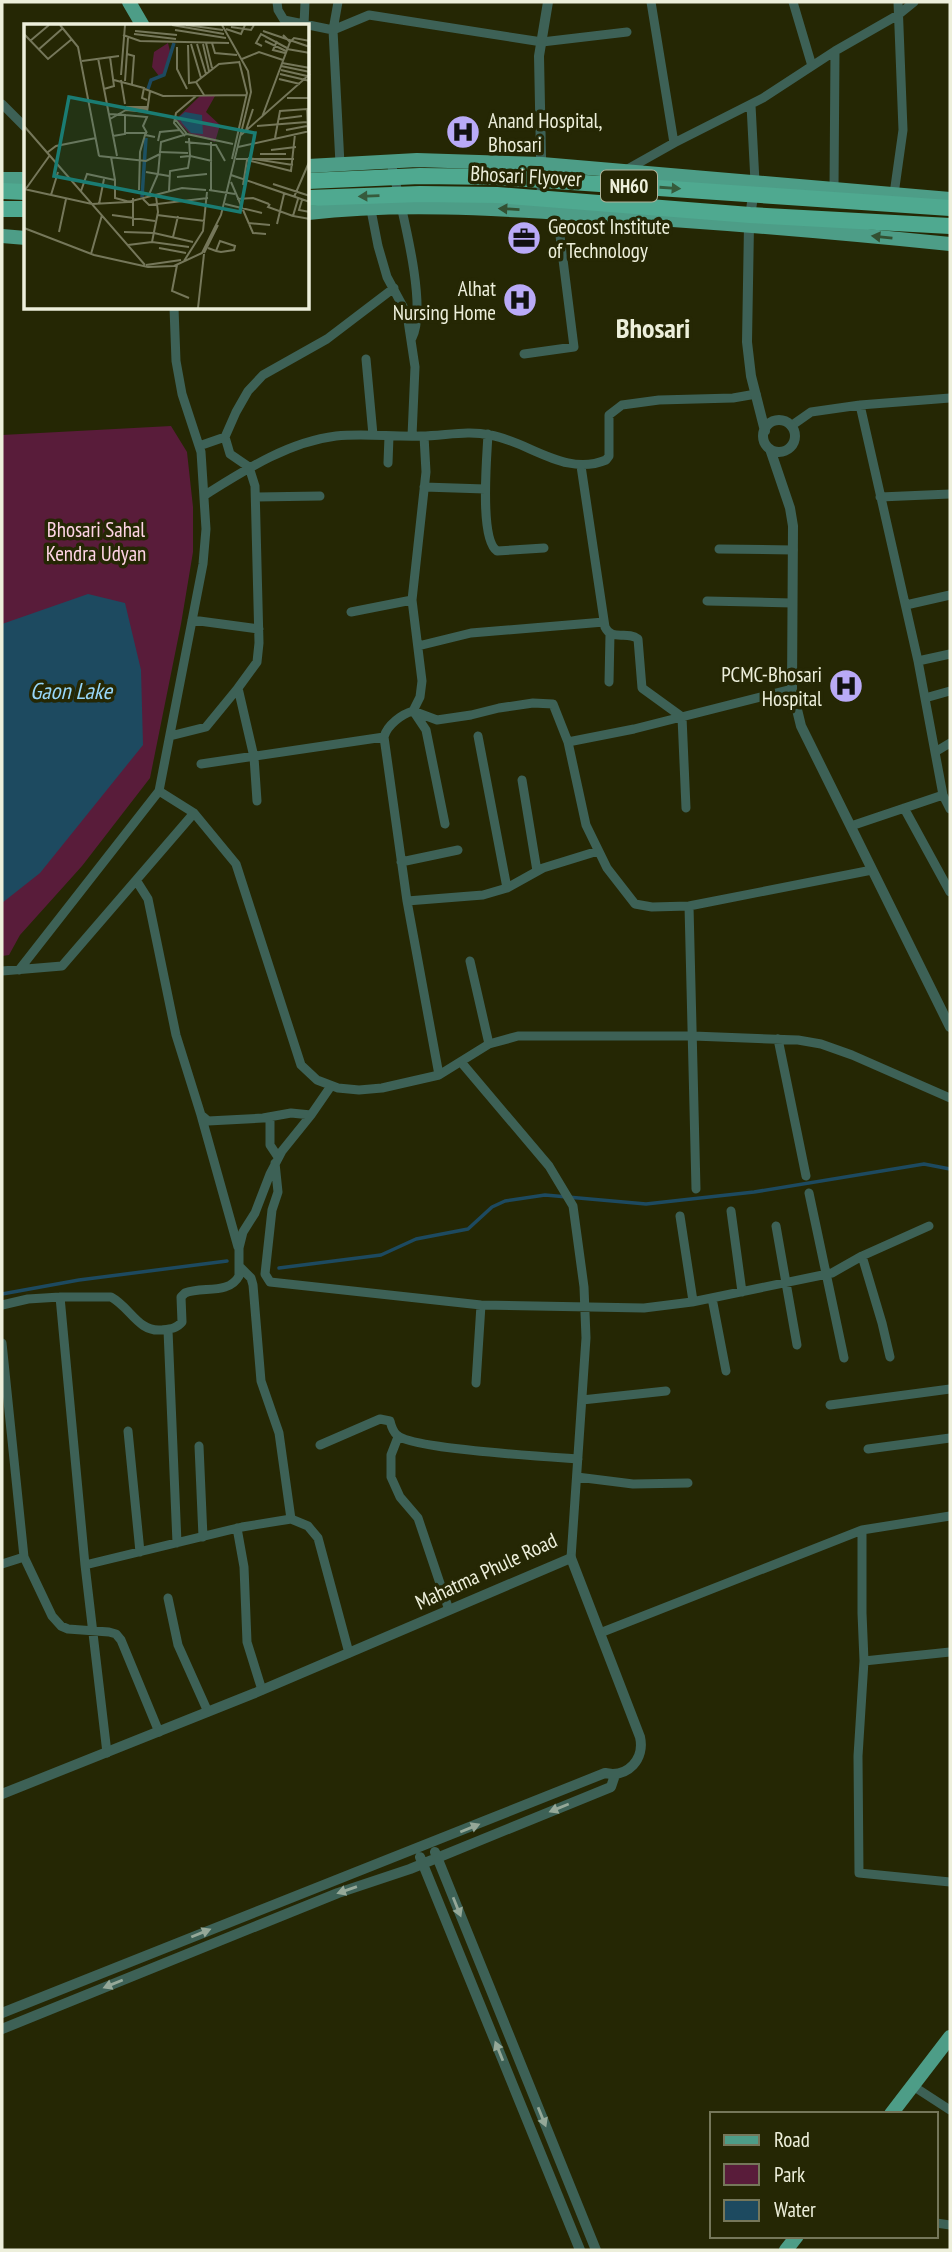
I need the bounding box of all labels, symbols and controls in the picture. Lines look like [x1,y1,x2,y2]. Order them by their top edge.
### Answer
inset map [24,24,310,310]
place label: Anand Hospital, Bhosari [488,107,603,158]
hospital icon: Anand Hospital, Bhosari [444,113,482,151]
street label: Bhosari Flyover [470,160,583,192]
road number: NH60 [601,170,657,202]
one-way arrow [659,183,681,194]
one-way arrow [357,190,379,201]
one-way arrow [498,204,520,215]
place label: Geocost Institute of Technology [548,213,670,264]
office icon: Geocost Institute of Technology [505,219,543,257]
one-way arrow [871,231,893,242]
place label: Alhat Nursing Home [393,275,496,326]
hospital icon: Alhat Nursing Home [501,281,539,319]
district label: Bhosari [616,309,690,346]
park label: Bhosari Sahal Kendra Udyan [46,516,146,567]
place label: PCMC-Bhosari Hospital [721,661,822,712]
hospital icon: PCMC-Bhosari Hospital [827,667,865,705]
water label: Gaon Lake [30,676,114,705]
street label: Mahatma Phule Road [411,1526,561,1616]
one-way arrow [548,1802,569,1813]
one-way arrow [460,1822,481,1833]
one-way arrow [336,1885,357,1896]
one-way arrow [451,1896,462,1917]
one-way arrow [191,1927,212,1938]
one-way arrow [103,1978,124,1989]
one-way arrow [493,2040,504,2061]
one-way arrow [537,2107,548,2128]
legend [710,2112,938,2238]
text: Road [774,2126,810,2153]
text: Park [774,2161,805,2188]
text: Water [774,2196,816,2223]

